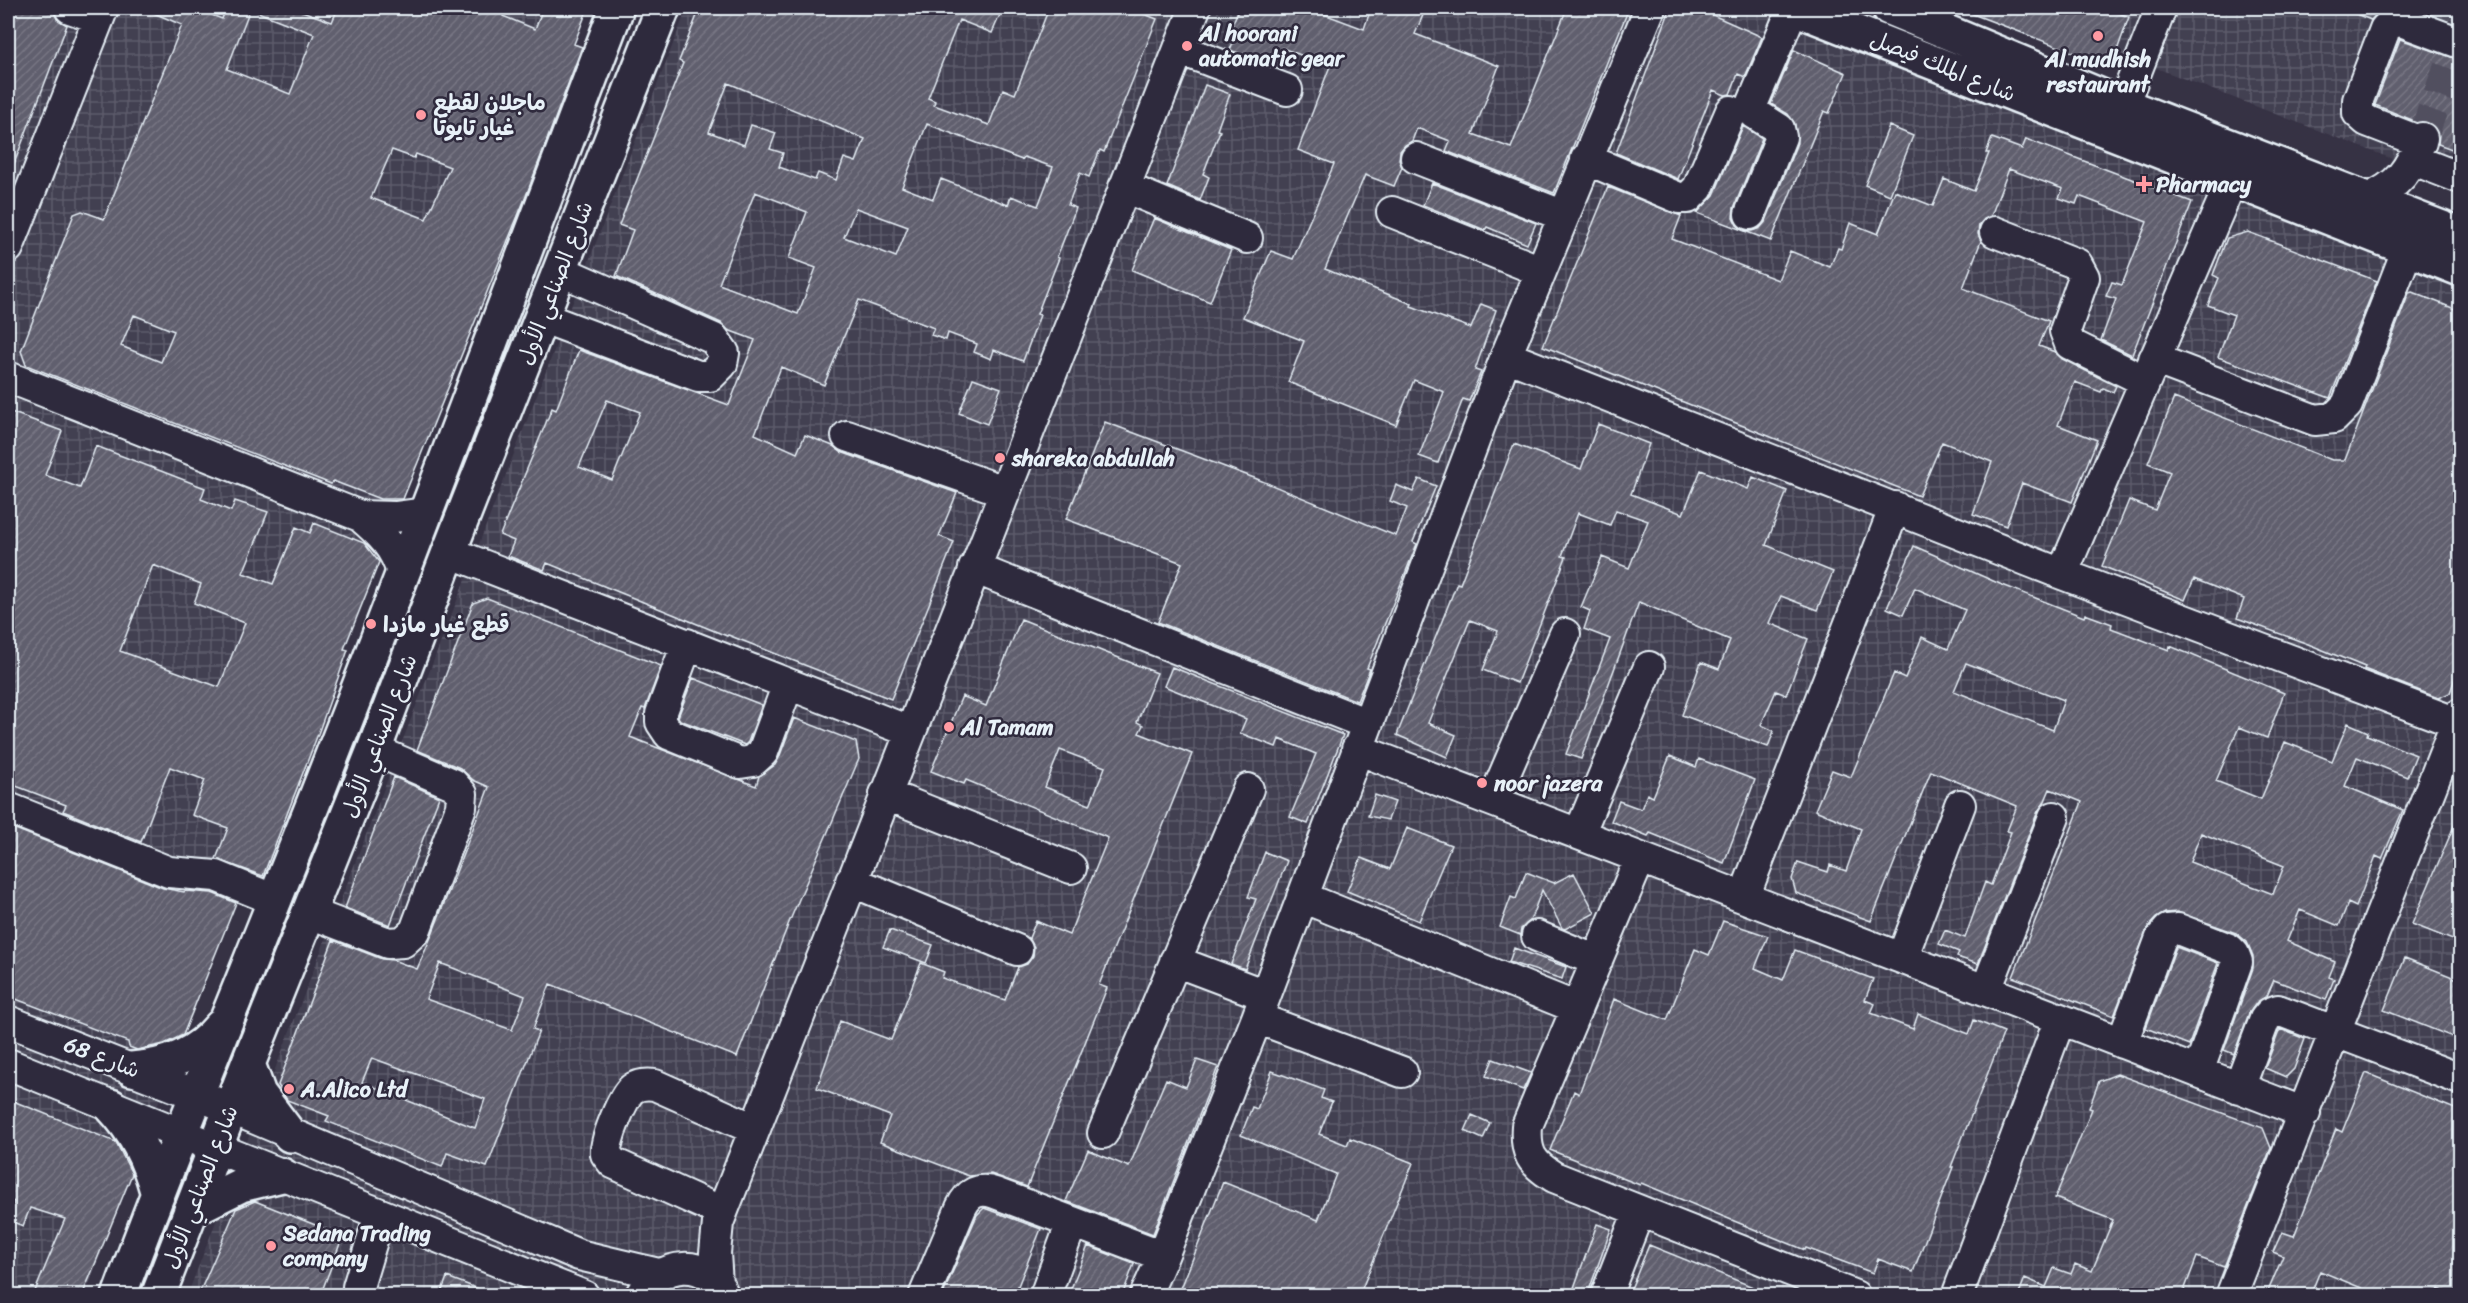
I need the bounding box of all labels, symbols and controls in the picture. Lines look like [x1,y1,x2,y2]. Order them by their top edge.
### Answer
place label: Al hoorani automatic gear [1198,14,1346,78]
street label: شارع الملك فيصل [1864,19,2022,113]
marker: Al mudhish restaurant [2091,29,2105,43]
marker: Al hoorani automatic gear [1180,39,1194,53]
place label: Al mudhish restaurant [2044,40,2151,104]
place label: ماجلان لقطع غيار تايوتا [433,83,546,147]
marker: ماجلان لقطع غيار تايوتا [414,108,428,122]
place label: Pharmacy [2156,165,2252,204]
marker: Pharmacy [2137,177,2151,191]
street label: شارع الصناعي الأول [506,195,604,371]
place label: shareka abdullah [1011,439,1175,478]
marker: shareka abdullah [993,451,1007,465]
place label: قطع غيار مازدا [383,605,510,644]
marker: قطع غيار مازدا [364,617,378,631]
street label: شارع الصناعي الأول [330,648,428,824]
place label: Al Tamam [960,708,1054,747]
marker: Al Tamam [942,720,956,734]
place label: noor jazera [1493,764,1603,803]
marker: noor jazera [1475,776,1489,790]
street label: شارع 68 [58,1025,146,1089]
place label: A.Alico Ltd [300,1070,410,1109]
marker: A.Alico Ltd [282,1082,296,1096]
street label: شارع الصناعي الأول [151,1099,249,1275]
place label: Sedana Trading company [282,1214,431,1278]
marker: Sedana Trading company [264,1239,278,1253]

